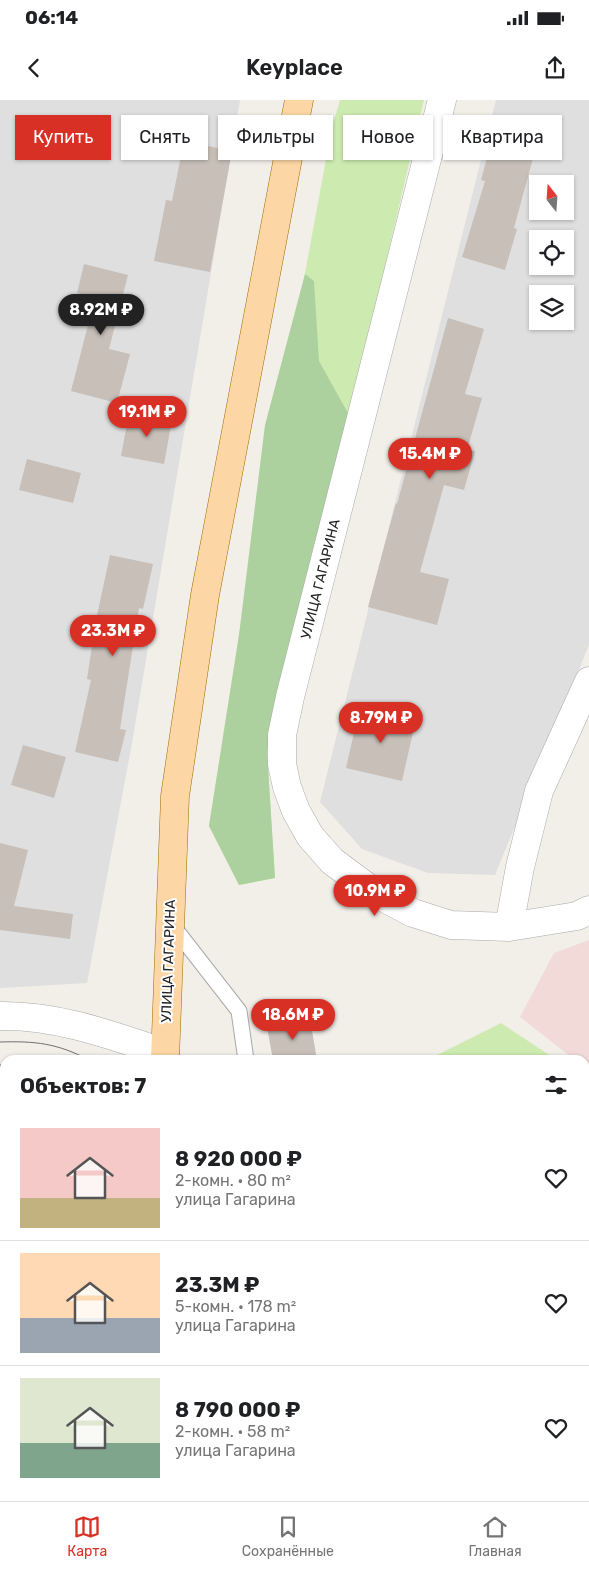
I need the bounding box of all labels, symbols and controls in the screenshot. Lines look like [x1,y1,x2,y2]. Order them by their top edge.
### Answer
text: 06:14 [25,6,78,29]
icon: back [20,54,48,82]
text: Keyplace [246,54,343,81]
icon: share [541,54,569,82]
chip: Купить [15,115,111,160]
chip: Снять [121,115,208,160]
chip: Фильтры [218,115,333,160]
chip: Новое [343,115,433,160]
chip: Квартира [443,115,562,160]
north arrow [529,175,574,220]
map controls [529,175,574,330]
button: locate [529,230,574,275]
button: layers [529,285,574,330]
pin: 8.92M ₽ [55,294,147,336]
text: 8.92M ₽ [69,300,133,319]
pin: 19.1M ₽ [101,396,193,438]
text: 19.1M ₽ [118,402,176,421]
pin: 15.4M ₽ [384,438,476,480]
text: 15.4M ₽ [399,444,461,463]
street label: УЛИЦА ГАГАРИНА [297,517,344,641]
pin: 23.3M ₽ [67,614,159,657]
text: 23.3M ₽ [81,621,145,640]
pin: 8.79M ₽ [335,702,427,744]
text: 8.79M ₽ [350,708,412,727]
pin: 10.9M ₽ [329,874,421,917]
text: 10.9M ₽ [344,881,406,900]
street label: УЛИЦА ГАГАРИНА [158,898,179,1023]
pin: 18.6M ₽ [247,998,339,1041]
text: 18.6M ₽ [262,1005,324,1024]
icon: filters [542,1071,570,1099]
text: Объектов: 7 [20,1073,146,1098]
text: 8 920 000 ₽ [175,1146,302,1171]
icon: home [60,1148,120,1208]
icon: heart [542,1164,570,1192]
text: 2-комн. · 80 m² [175,1171,291,1190]
text: улица Гагарина [175,1190,296,1209]
text: 23.3M ₽ [175,1272,259,1297]
icon: home [60,1273,120,1333]
icon: heart [542,1289,570,1317]
text: 5-комн. · 178 m² [175,1297,296,1316]
text: улица Гагарина [175,1316,296,1335]
text: 8 790 000 ₽ [175,1397,300,1422]
icon: home [60,1398,120,1458]
icon: heart [542,1414,570,1442]
text: 2-комн. · 58 m² [175,1422,290,1441]
text: улица Гагарина [175,1441,296,1460]
tab: Карта [67,1513,107,1560]
tab: Сохранённые [242,1513,334,1560]
tab: Главная [468,1513,522,1560]

